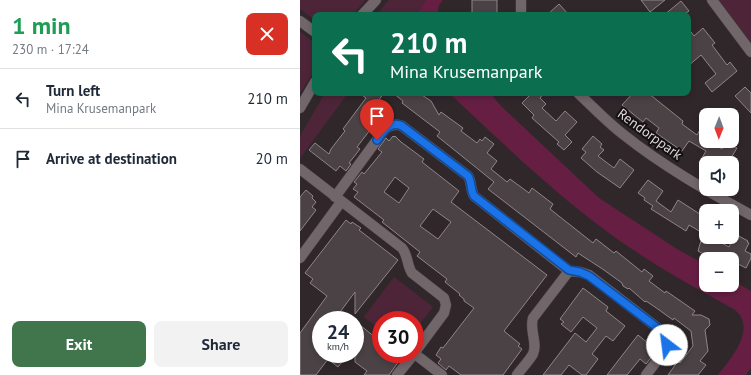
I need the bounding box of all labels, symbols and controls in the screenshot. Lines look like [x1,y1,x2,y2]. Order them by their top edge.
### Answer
text: 1 min [12,10,71,41]
button: close [246,13,288,55]
text: 210 m [390,24,467,61]
icon: left [324,28,376,80]
text: 230 m · 17:24 [12,41,89,58]
text: Mina Krusemanpark [390,60,542,83]
text: Turn left [46,81,100,100]
icon: left [12,88,34,110]
text: 210 m [247,89,288,108]
pin [360,99,394,140]
text: Mina Krusemanpark [46,100,156,117]
street label: Rendorppark [614,104,686,164]
icon: arrive [366,105,388,127]
north arrow [699,108,739,148]
map controls [699,108,739,292]
icon: arrive [12,148,34,170]
text: Arrive at destination [46,149,177,168]
text: 20 m [255,149,288,168]
button: sound [699,156,739,196]
button: + [699,204,739,244]
button: − [699,252,739,292]
speed limit sign: 30 [372,311,424,363]
text: 24 [327,319,349,345]
button: Exit [12,321,146,367]
button: Share [154,321,288,367]
position arrow [646,324,688,366]
text: km/h [327,340,349,353]

